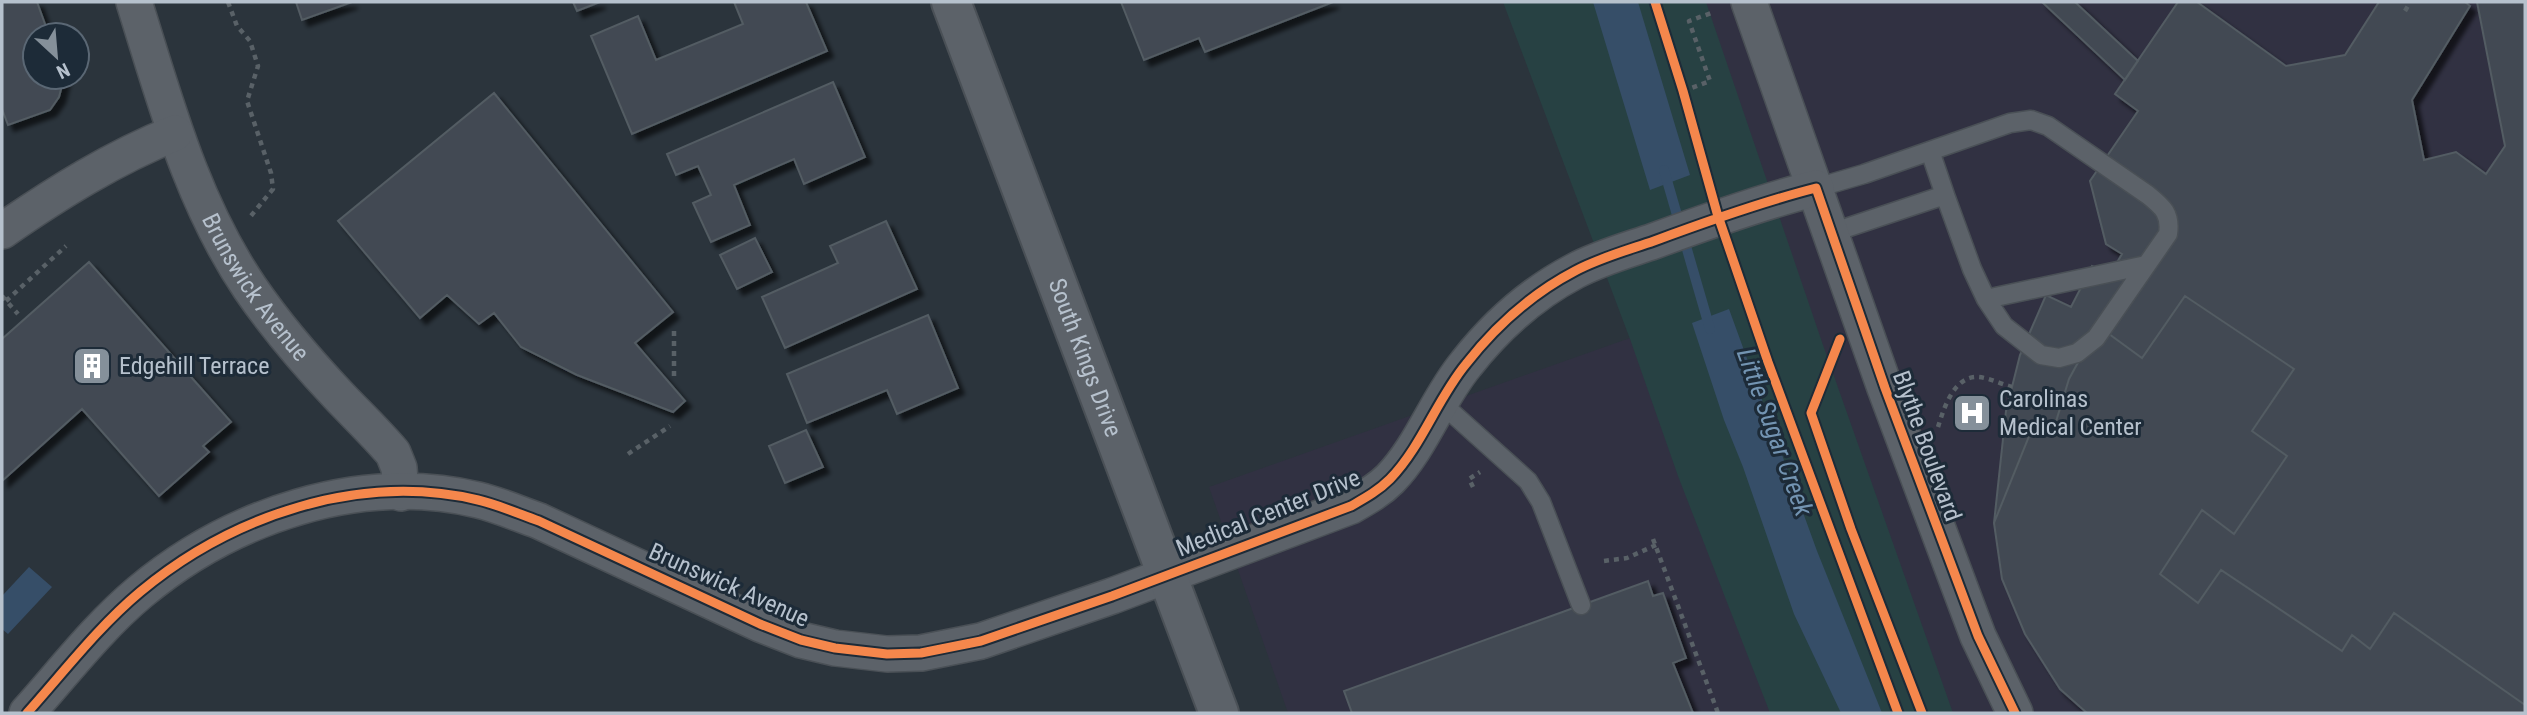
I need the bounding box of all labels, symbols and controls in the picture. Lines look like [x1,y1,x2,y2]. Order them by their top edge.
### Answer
north arrow [21,21,91,91]
text: N [53,58,74,84]
street label: Brunswick Avenue [196,209,315,367]
street label: South Kings Drive [1043,275,1128,441]
water label: Little Sugar Creek [1731,344,1819,521]
building icon: Edgehill Terrace [71,345,113,387]
place label: Edgehill Terrace [119,352,269,380]
street label: Blythe Boulevard [1887,367,1967,525]
place label: Carolinas Medical Center [1999,385,2142,441]
hospital icon: Carolinas Medical Center [1951,392,1993,434]
street label: Medical Center Drive [1172,463,1364,563]
street label: Brunswick Avenue [645,537,813,633]

